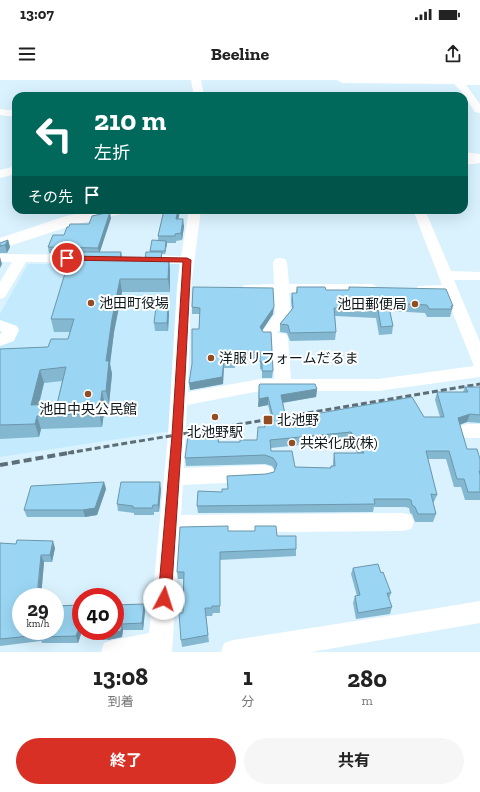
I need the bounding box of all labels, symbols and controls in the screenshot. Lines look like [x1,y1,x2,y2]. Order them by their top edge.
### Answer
text: 13:07 [20,5,54,23]
icon: menu [16,43,38,65]
text: Beeline [211,43,269,65]
icon: share [442,43,464,65]
text: 210 m [94,104,166,137]
icon: left [28,108,80,160]
text: 左折 [94,142,130,164]
icon: arrive [81,184,103,206]
text: その先 [28,188,73,206]
pin [50,241,84,275]
icon: arrive [56,247,78,269]
place label: 池田町役場 [99,295,169,312]
place label: 池田郵便局 [337,296,407,313]
marker: 池田町役場 [86,298,96,308]
marker: 池田郵便局 [410,299,420,309]
place label: 洋服リフォームだるま [219,350,359,367]
marker: 洋服リフォームだるま [206,353,216,363]
marker: 池田中央公民館 [83,389,93,399]
place label: 池田中央公民館 [39,401,137,418]
marker: 北池野駅 [210,412,220,422]
place label: 北池野 [277,412,319,429]
marker: 北池野 [262,414,274,426]
place label: 北池野駅 [187,424,243,441]
place label: 共栄化成(株) [300,435,378,452]
marker: 共栄化成(株) [287,438,297,448]
position arrow [143,578,185,620]
speed limit sign: 40 [72,588,124,640]
text: 29 [27,597,49,621]
text: km/h [27,618,49,630]
text: 13:08 [93,662,148,691]
text: 1 [243,662,253,691]
text: 280 [347,664,387,693]
text: m [362,693,373,708]
text: 到着 [108,694,134,709]
text: 分 [241,694,254,709]
button: 終了 [16,738,236,784]
button: 共有 [244,738,464,784]

